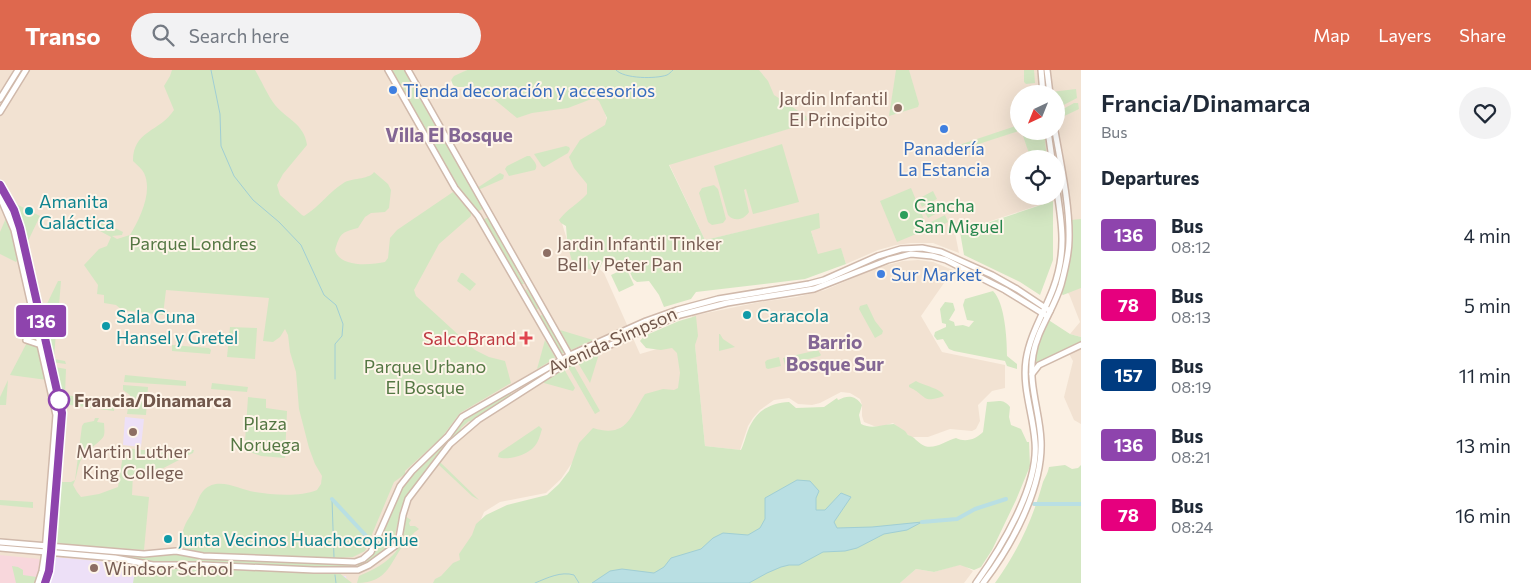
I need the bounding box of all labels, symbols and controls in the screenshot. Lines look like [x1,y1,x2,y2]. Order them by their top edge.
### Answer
search box [131,13,481,58]
text: Transo [25,21,101,50]
icon: search [149,21,177,49]
text: Search here [189,24,289,47]
text: Map [1313,24,1350,46]
text: Layers [1378,24,1431,46]
text: Share [1459,24,1506,46]
place label: Tienda decoración y accesorios [403,79,655,101]
marker: Tienda decoración y accesorios [387,84,399,96]
north arrow [1010,85,1065,140]
map controls [1010,85,1065,205]
place label: Jardin Infantil El Principito [779,87,888,130]
button: heart [1459,87,1511,139]
text: Francia/Dinamarca [1101,88,1310,117]
marker: Jardin Infantil El Principito [892,102,904,114]
text: Bus [1101,122,1128,141]
district label: Villa El Bosque [385,123,513,146]
marker: Panadería La Estancia [938,123,950,135]
place label: Panadería La Estancia [898,137,990,180]
button: locate [1010,150,1065,205]
text: Departures [1101,166,1199,189]
place label: Amanita Galáctica [39,190,115,233]
place label: Cancha San Miguel [914,194,1003,237]
marker: Amanita Galáctica [23,205,35,217]
marker: Cancha San Miguel [898,209,910,221]
text: Bus [1171,214,1203,237]
text: 136 [1114,224,1143,246]
text: 4 min [1464,224,1511,247]
park label: Parque Londres [129,232,257,254]
place label: Jardin Infantil Tinker Bell y Peter Pan [557,232,722,275]
text: 08:12 [1171,237,1211,256]
marker: Jardin Infantil Tinker Bell y Peter Pan [541,247,553,259]
place label: Sur Market [891,263,982,285]
marker: Sur Market [875,268,887,280]
text: Bus [1171,284,1203,307]
text: 78 [1118,294,1139,316]
text: 5 min [1464,294,1511,317]
street label: Avenida Simpson [544,302,680,378]
place label: Caracola [757,304,829,326]
line badge: 136 [12,305,70,337]
place label: Sala Cuna Hansel y Gretel [116,305,238,348]
text: 08:13 [1171,307,1211,326]
marker: Caracola [741,309,753,321]
text: 136 [26,310,56,332]
marker: Sala Cuna Hansel y Gretel [100,320,112,332]
place label: SalcoBrand [423,327,516,349]
district label: Barrio Bosque Sur [786,330,884,375]
marker: SalcoBrand [520,332,532,344]
text: Bus [1171,354,1203,377]
park label: Parque Urbano El Bosque [364,355,486,398]
text: 157 [1114,364,1143,386]
text: 11 min [1459,364,1511,387]
text: 08:19 [1171,377,1211,396]
marker: Francia/Dinamarca [48,389,70,411]
place label: Francia/Dinamarca [74,389,231,411]
park label: Plaza Noruega [230,412,300,455]
text: Bus [1171,424,1203,447]
marker: Martin Luther King College [127,426,139,438]
text: 136 [1114,434,1143,456]
text: 13 min [1456,434,1511,457]
place label: Martin Luther King College [76,440,190,483]
text: 08:21 [1171,447,1211,466]
text: Bus [1171,494,1203,517]
text: 78 [1118,504,1139,526]
text: 16 min [1455,504,1511,527]
text: 08:24 [1171,517,1213,536]
place label: Junta Vecinos Huachocopihue [178,528,418,550]
marker: Junta Vecinos Huachocopihue [162,533,174,545]
place label: Windsor School [104,557,233,579]
marker: Windsor School [88,562,100,574]

